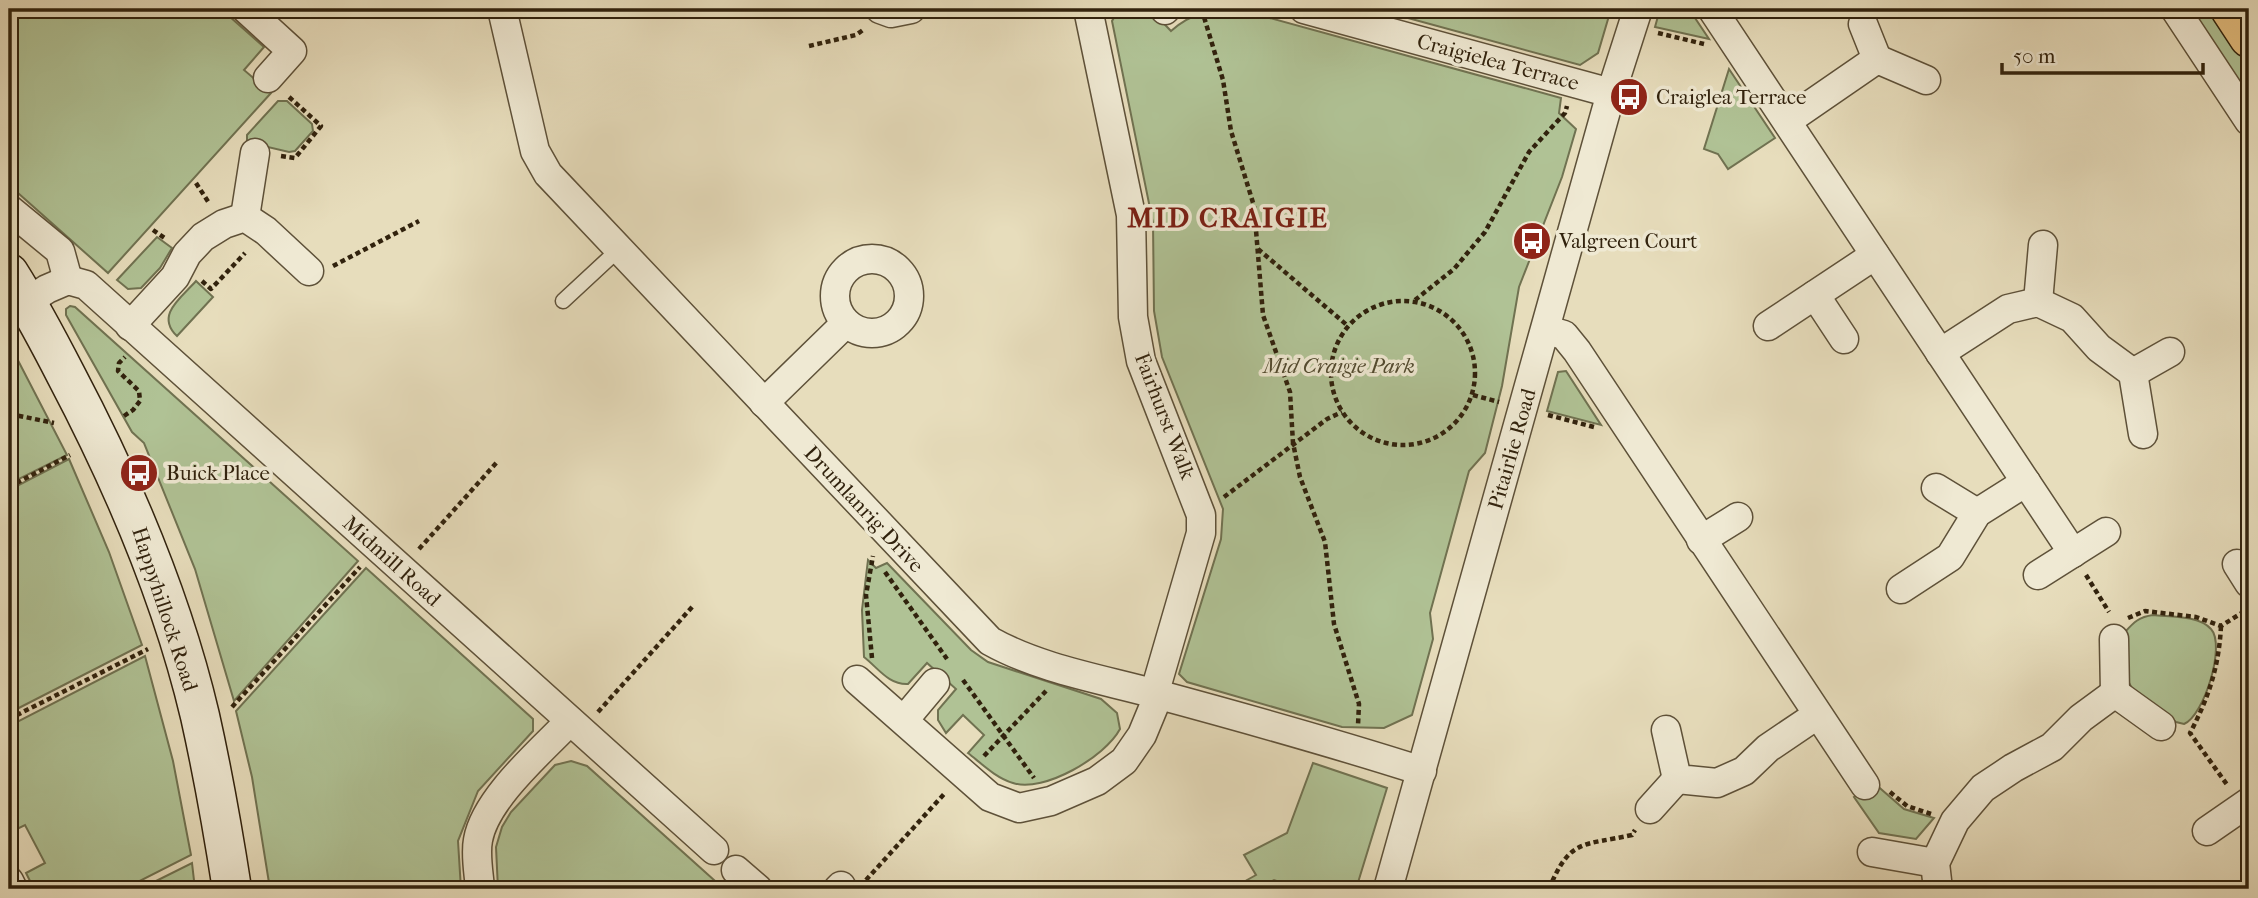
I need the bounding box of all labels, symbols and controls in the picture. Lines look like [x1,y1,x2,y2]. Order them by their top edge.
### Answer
street label: Craigielea Terrace [1414,29,1582,95]
scale bar [2002,32,2204,76]
text: 50 m [2013,44,2056,68]
bus stop icon: Craiglea Terrace [1608,76,1650,118]
place label: Craiglea Terrace [1656,85,1806,109]
district label: MID CRAIGIE [1127,201,1329,234]
bus stop icon: Valgreen Court [1511,220,1553,262]
place label: Valgreen Court [1558,229,1698,253]
street label: Fairhurst Walk [1130,349,1200,483]
park label: Mid Craigie Park [1261,354,1415,378]
street label: Pitairlie Road [1483,385,1541,512]
street label: Drumlanrig Drive [799,441,929,577]
bus stop icon: Buick Place [118,452,160,494]
place label: Buick Place [166,461,270,485]
street label: Midmill Road [338,511,446,612]
street label: Happyhillock Road [127,524,203,695]

